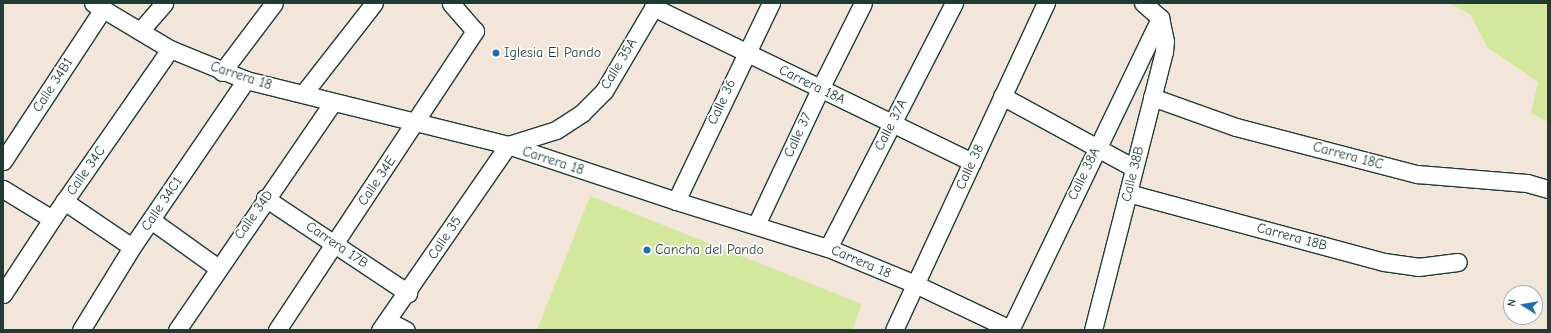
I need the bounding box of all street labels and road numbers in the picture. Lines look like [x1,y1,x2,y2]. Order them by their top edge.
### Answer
street label: Calle 35A [597,35,641,93]
street label: Calle 34B1 [29,55,77,115]
street label: Carrera 18 [208,58,274,94]
street label: Carrera 18A [776,62,848,108]
street label: Calle 36 [704,77,740,127]
street label: Calle 37A [871,96,911,154]
street label: Calle 37 [780,110,816,160]
street label: Carrera 18C [1311,139,1385,173]
street label: Calle 38 [952,142,988,192]
street label: Calle 34C [63,143,109,199]
street label: Carrera 18 [520,143,586,179]
street label: Calle 38A [1064,145,1104,203]
street label: Calle 38B [1118,145,1148,203]
street label: Calle 34E [354,153,400,209]
street label: Calle 34C1 [138,174,186,234]
street label: Calle 34D [231,187,277,243]
street label: Calle 35 [425,213,465,263]
street label: Carrera 17B [303,218,371,272]
street label: Carrera 18B [1255,220,1329,254]
street label: Carrera 18 [828,242,894,282]

